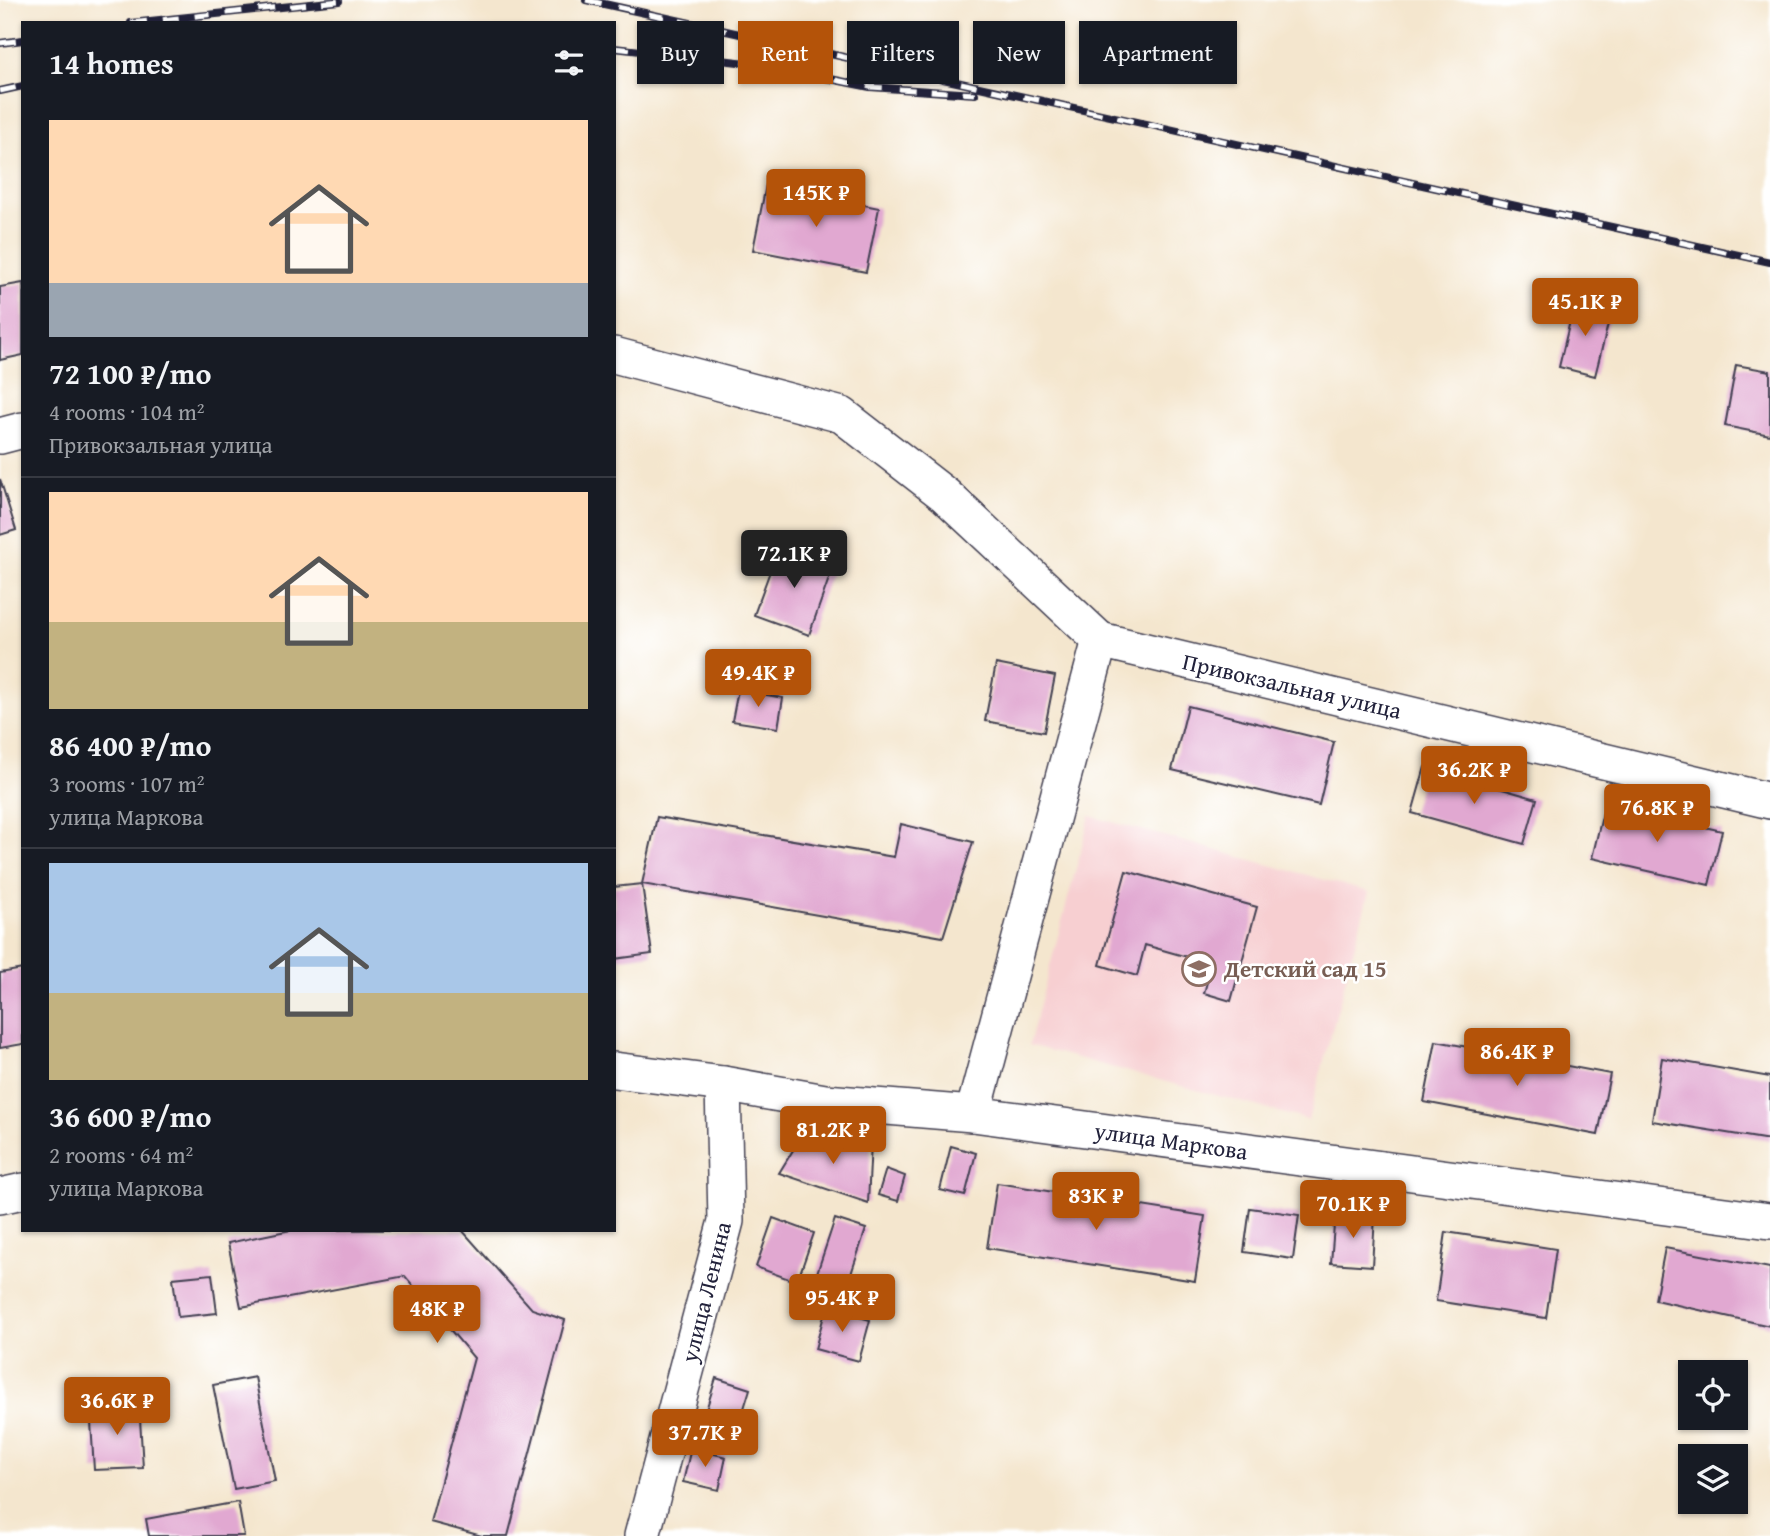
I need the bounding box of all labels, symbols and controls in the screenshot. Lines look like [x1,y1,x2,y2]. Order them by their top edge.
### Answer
chip: Buy [637,21,724,84]
chip: Rent [738,21,833,84]
chip: Filters [847,21,959,84]
chip: New [973,21,1065,84]
chip: Apartment [1079,21,1237,84]
text: 14 homes [49,41,174,85]
icon: filters [550,44,588,82]
icon: home [256,166,382,292]
pin: 145K ₽ [759,170,873,229]
text: 145K ₽ [782,175,850,208]
pin: 45.1K ₽ [1520,278,1650,338]
text: 45.1K ₽ [1548,284,1622,317]
text: 72 100 ₽/mo [49,351,212,395]
text: 4 rooms · 104 m² [49,395,204,428]
text: Привокзальная улица [49,428,272,461]
pin: 72.1K ₽ [729,530,859,590]
text: 72.1K ₽ [757,536,831,569]
icon: home [256,538,382,664]
street label: Привокзальная улица [1180,644,1405,727]
pin: 49.4K ₽ [693,650,823,709]
text: 49.4K ₽ [721,655,795,688]
text: 86 400 ₽/mo [49,723,212,767]
pin: 36.2K ₽ [1409,746,1539,806]
text: 36.2K ₽ [1437,752,1511,785]
text: 3 rooms · 107 m² [49,767,204,800]
pin: 76.8K ₽ [1592,784,1722,844]
text: 76.8K ₽ [1620,790,1694,823]
text: улица Маркова [49,800,204,833]
icon: home [256,909,382,1035]
school or university icon: Детский сад 15 [1180,950,1218,988]
place label: Детский сад 15 [1223,952,1387,985]
pin: 86.4K ₽ [1452,1028,1582,1088]
text: 86.4K ₽ [1480,1034,1554,1067]
text: 36 600 ₽/mo [49,1094,212,1138]
pin: 81.2K ₽ [768,1106,898,1166]
text: 81.2K ₽ [796,1112,870,1145]
street label: улица Маркова [1091,1113,1250,1168]
text: 2 rooms · 64 m² [49,1138,193,1171]
text: улица Маркова [49,1171,204,1204]
pin: 83K ₽ [1047,1172,1145,1232]
text: 83K ₽ [1068,1178,1124,1211]
pin: 70.1K ₽ [1288,1180,1418,1240]
text: 70.1K ₽ [1316,1186,1390,1219]
street label: улица Ленина [672,1218,739,1367]
pin: 95.4K ₽ [777,1274,907,1334]
text: 95.4K ₽ [805,1280,879,1313]
pin: 48K ₽ [388,1286,486,1345]
text: 48K ₽ [409,1291,465,1324]
map controls [1678,1360,1748,1514]
button: locate [1678,1360,1748,1430]
pin: 36.6K ₽ [52,1378,182,1437]
text: 36.6K ₽ [80,1383,154,1416]
pin: 37.7K ₽ [640,1410,770,1469]
text: 37.7K ₽ [668,1415,742,1448]
button: layers [1678,1444,1748,1514]

